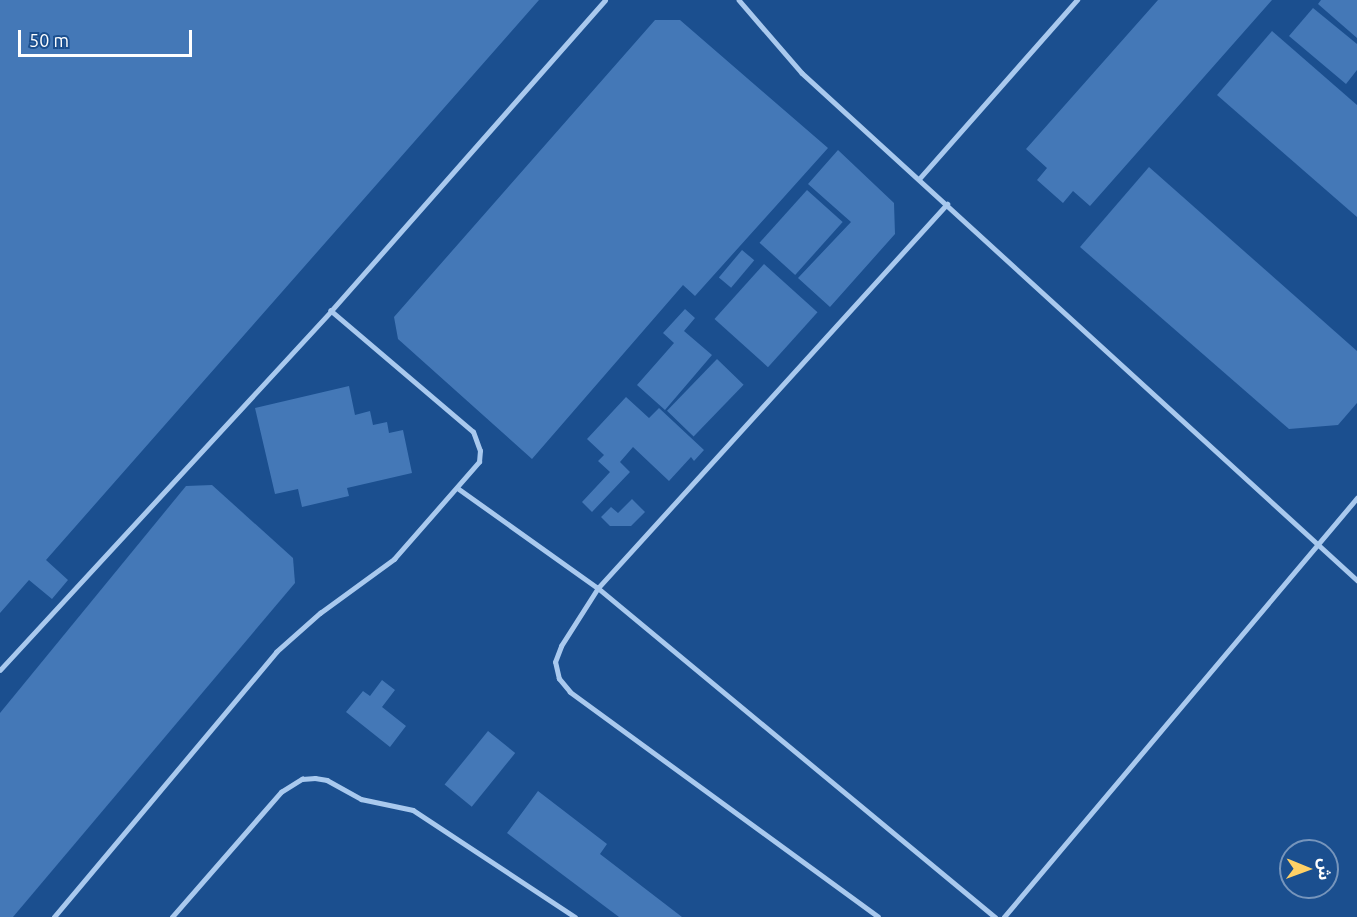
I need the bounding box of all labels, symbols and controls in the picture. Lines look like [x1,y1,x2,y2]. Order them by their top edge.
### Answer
scale bar [21,18,195,56]
text: 50 m [29,30,69,50]
north arrow [1279,839,1339,899]
text: ش [1316,858,1334,880]

